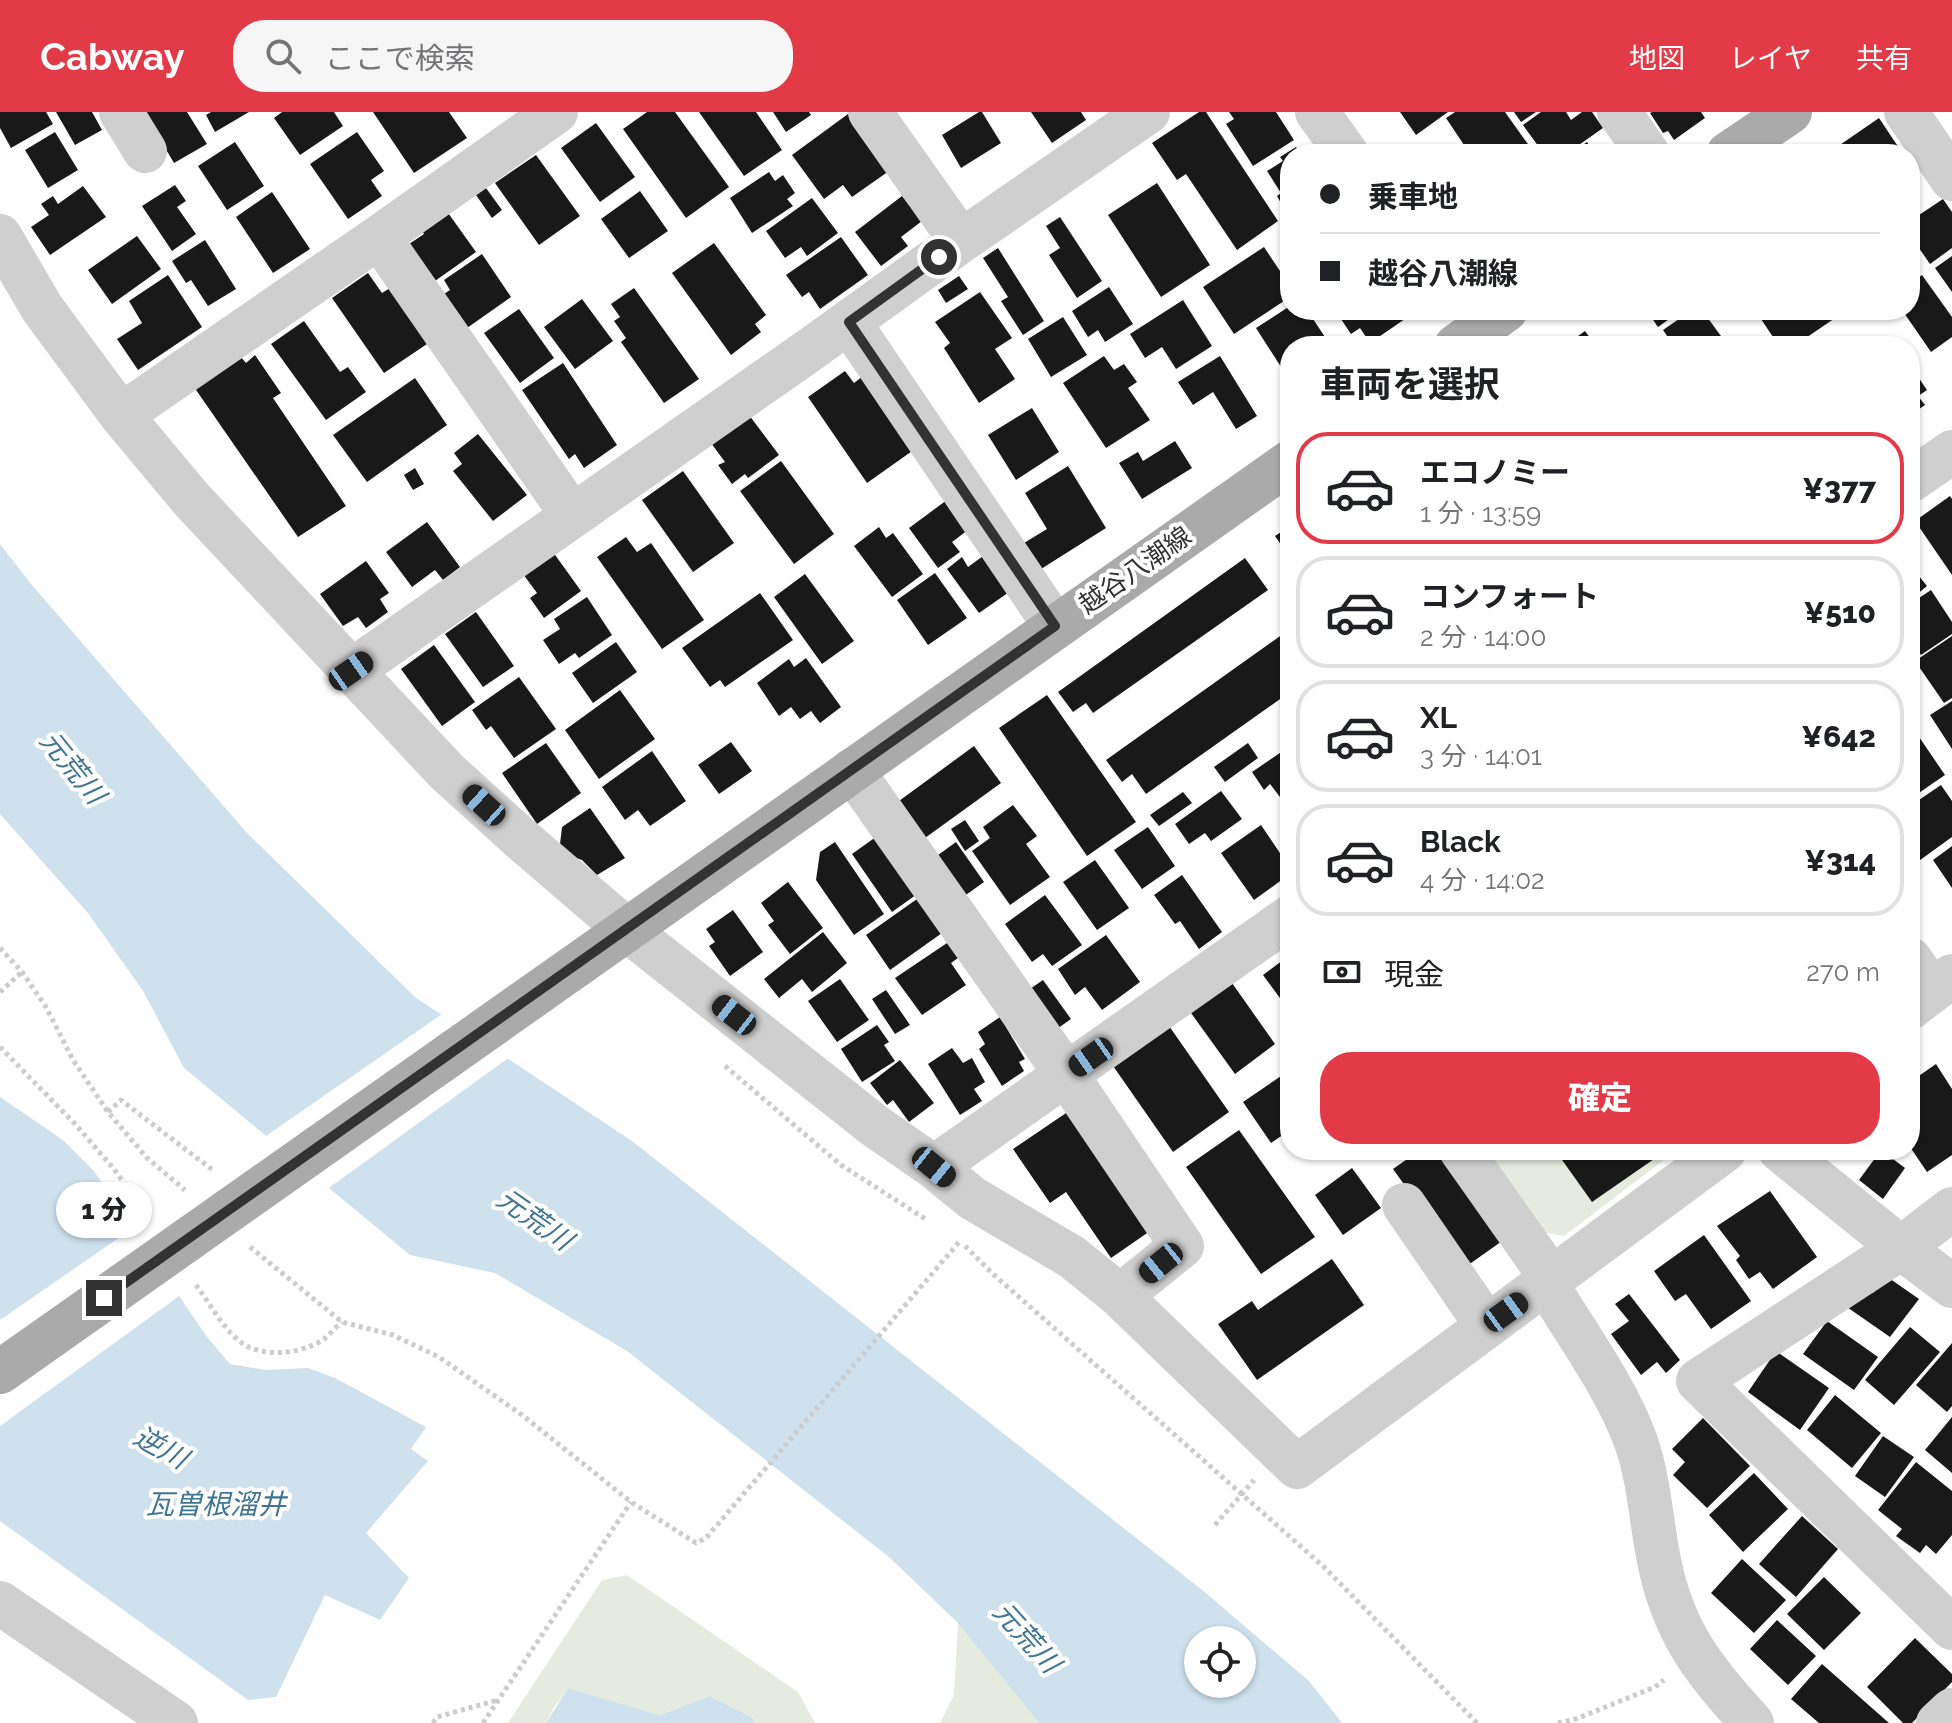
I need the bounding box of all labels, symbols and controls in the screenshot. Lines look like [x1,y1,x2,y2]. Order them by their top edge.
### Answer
search box [233,20,793,92]
text: Cabway [40,34,185,79]
icon: search [261,34,305,78]
text: ここで検索 [325,41,475,76]
text: 地図 [1629,42,1685,75]
text: レイヤ [1729,42,1812,75]
text: 共有 [1856,42,1912,75]
text: 乗車地 [1368,179,1458,214]
route start [921,239,957,275]
text: 越谷八潮線 [1368,256,1518,291]
text: 車両を選択 [1320,363,1500,405]
icon: car [1324,452,1396,524]
text: エコノミー [1420,455,1570,490]
text: ¥377 [1802,471,1876,506]
text: 1 分 · 13:59 [1420,498,1541,528]
street label: 越谷八潮線 [1073,520,1197,620]
icon: car [1324,576,1396,648]
text: コンフォート [1420,579,1599,614]
text: ¥510 [1804,595,1876,630]
text: 2 分 · 14:00 [1420,622,1546,652]
car [324,647,378,695]
icon: car [1324,700,1396,772]
text: XL [1420,700,1457,735]
text: ¥642 [1801,719,1876,754]
water label: 元荒川 [33,724,114,813]
text: 3 分 · 14:01 [1420,741,1542,771]
car [458,780,510,830]
icon: car [1324,824,1396,896]
text: Black [1420,824,1501,859]
text: ¥314 [1804,843,1876,878]
text: 4 分 · 14:02 [1420,865,1545,895]
icon: cash [1320,950,1364,994]
text: 現金 [1384,957,1444,992]
text: 270 m [1806,957,1880,987]
car [708,991,760,1039]
car [1064,1033,1118,1081]
button: 確定 [1320,1052,1880,1144]
car [908,1143,960,1191]
callout: 1 分 [56,1182,152,1238]
water label: 元荒川 [491,1182,581,1259]
text: 1 分 [81,1195,127,1225]
car [1135,1239,1187,1287]
route end [86,1280,122,1316]
car [1480,1288,1532,1336]
water label: 逆川 [128,1419,196,1477]
water label: 瓦曽根溜井 [146,1488,289,1521]
water label: 元荒川 [986,1595,1069,1682]
map controls [1184,1626,1256,1698]
button: locate [1184,1626,1256,1698]

